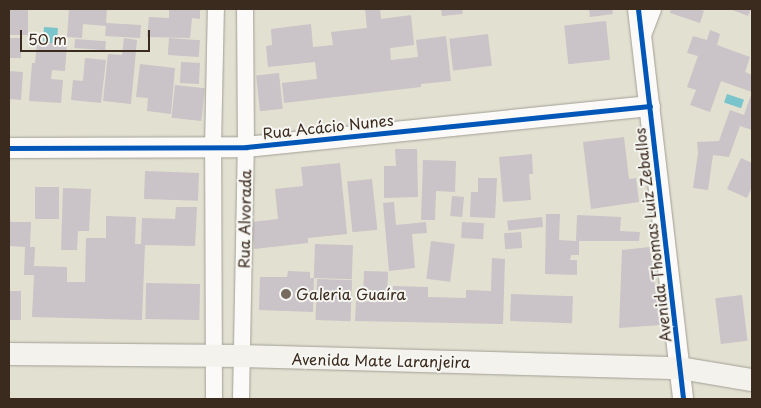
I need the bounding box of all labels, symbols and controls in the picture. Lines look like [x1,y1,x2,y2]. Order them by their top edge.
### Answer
scale bar [22,20,152,52]
text: 50 m [28,27,67,50]
street label: Rua Acácio Nunes [261,110,395,142]
street label: Avenida Thomas Luiz Zeballos [630,127,674,343]
street label: Rua Alvorada [234,169,254,269]
place label: Galeria Guaíra [296,285,405,303]
marker: Galeria Guaíra [280,288,292,300]
street label: Avenida Mate Laranjeira [292,349,470,371]

